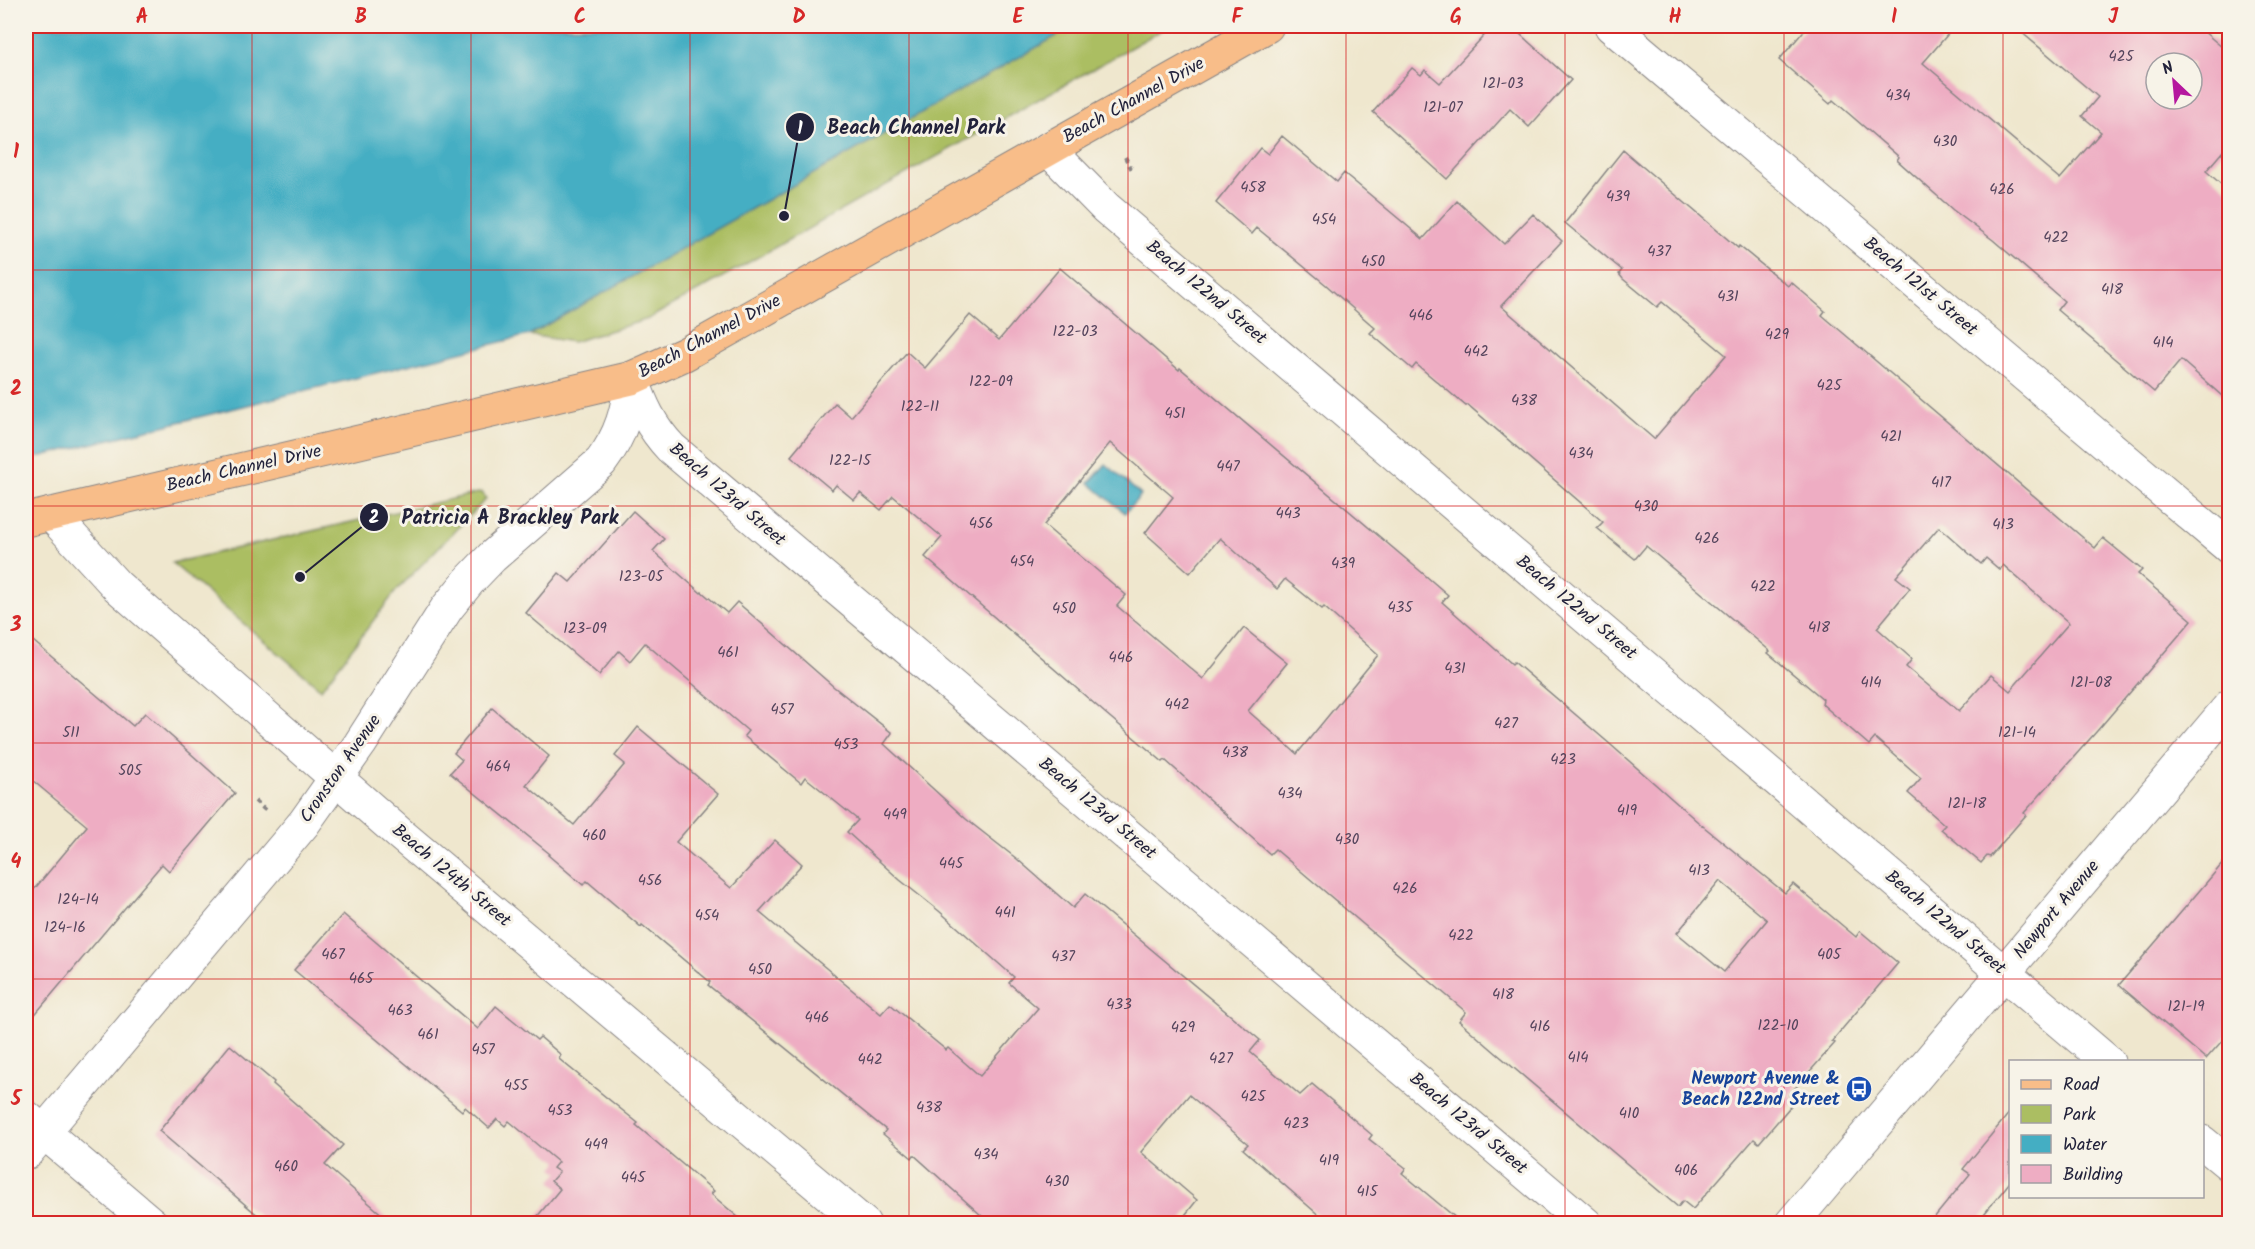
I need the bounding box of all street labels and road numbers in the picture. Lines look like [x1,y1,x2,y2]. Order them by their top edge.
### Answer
street label: Beach Channel Drive [1058,50,1210,152]
street label: Beach 121st Street [1856,230,1985,344]
street label: Beach 122nd Street [1139,233,1274,353]
street label: Beach Channel Drive [633,287,787,387]
street label: Beach 123rd Street [662,436,793,555]
street label: Beach Channel Drive [164,437,324,501]
street label: Beach 122nd Street [1509,548,1644,668]
street label: Cronston Avenue [293,709,389,829]
street label: Beach 123rd Street [1031,751,1163,868]
street label: Beach 124th Street [385,817,518,935]
street label: Newport Avenue [2007,854,2107,966]
street label: Beach 122nd Street [1878,863,2013,983]
street label: Beach 123rd Street [1402,1066,1534,1183]

